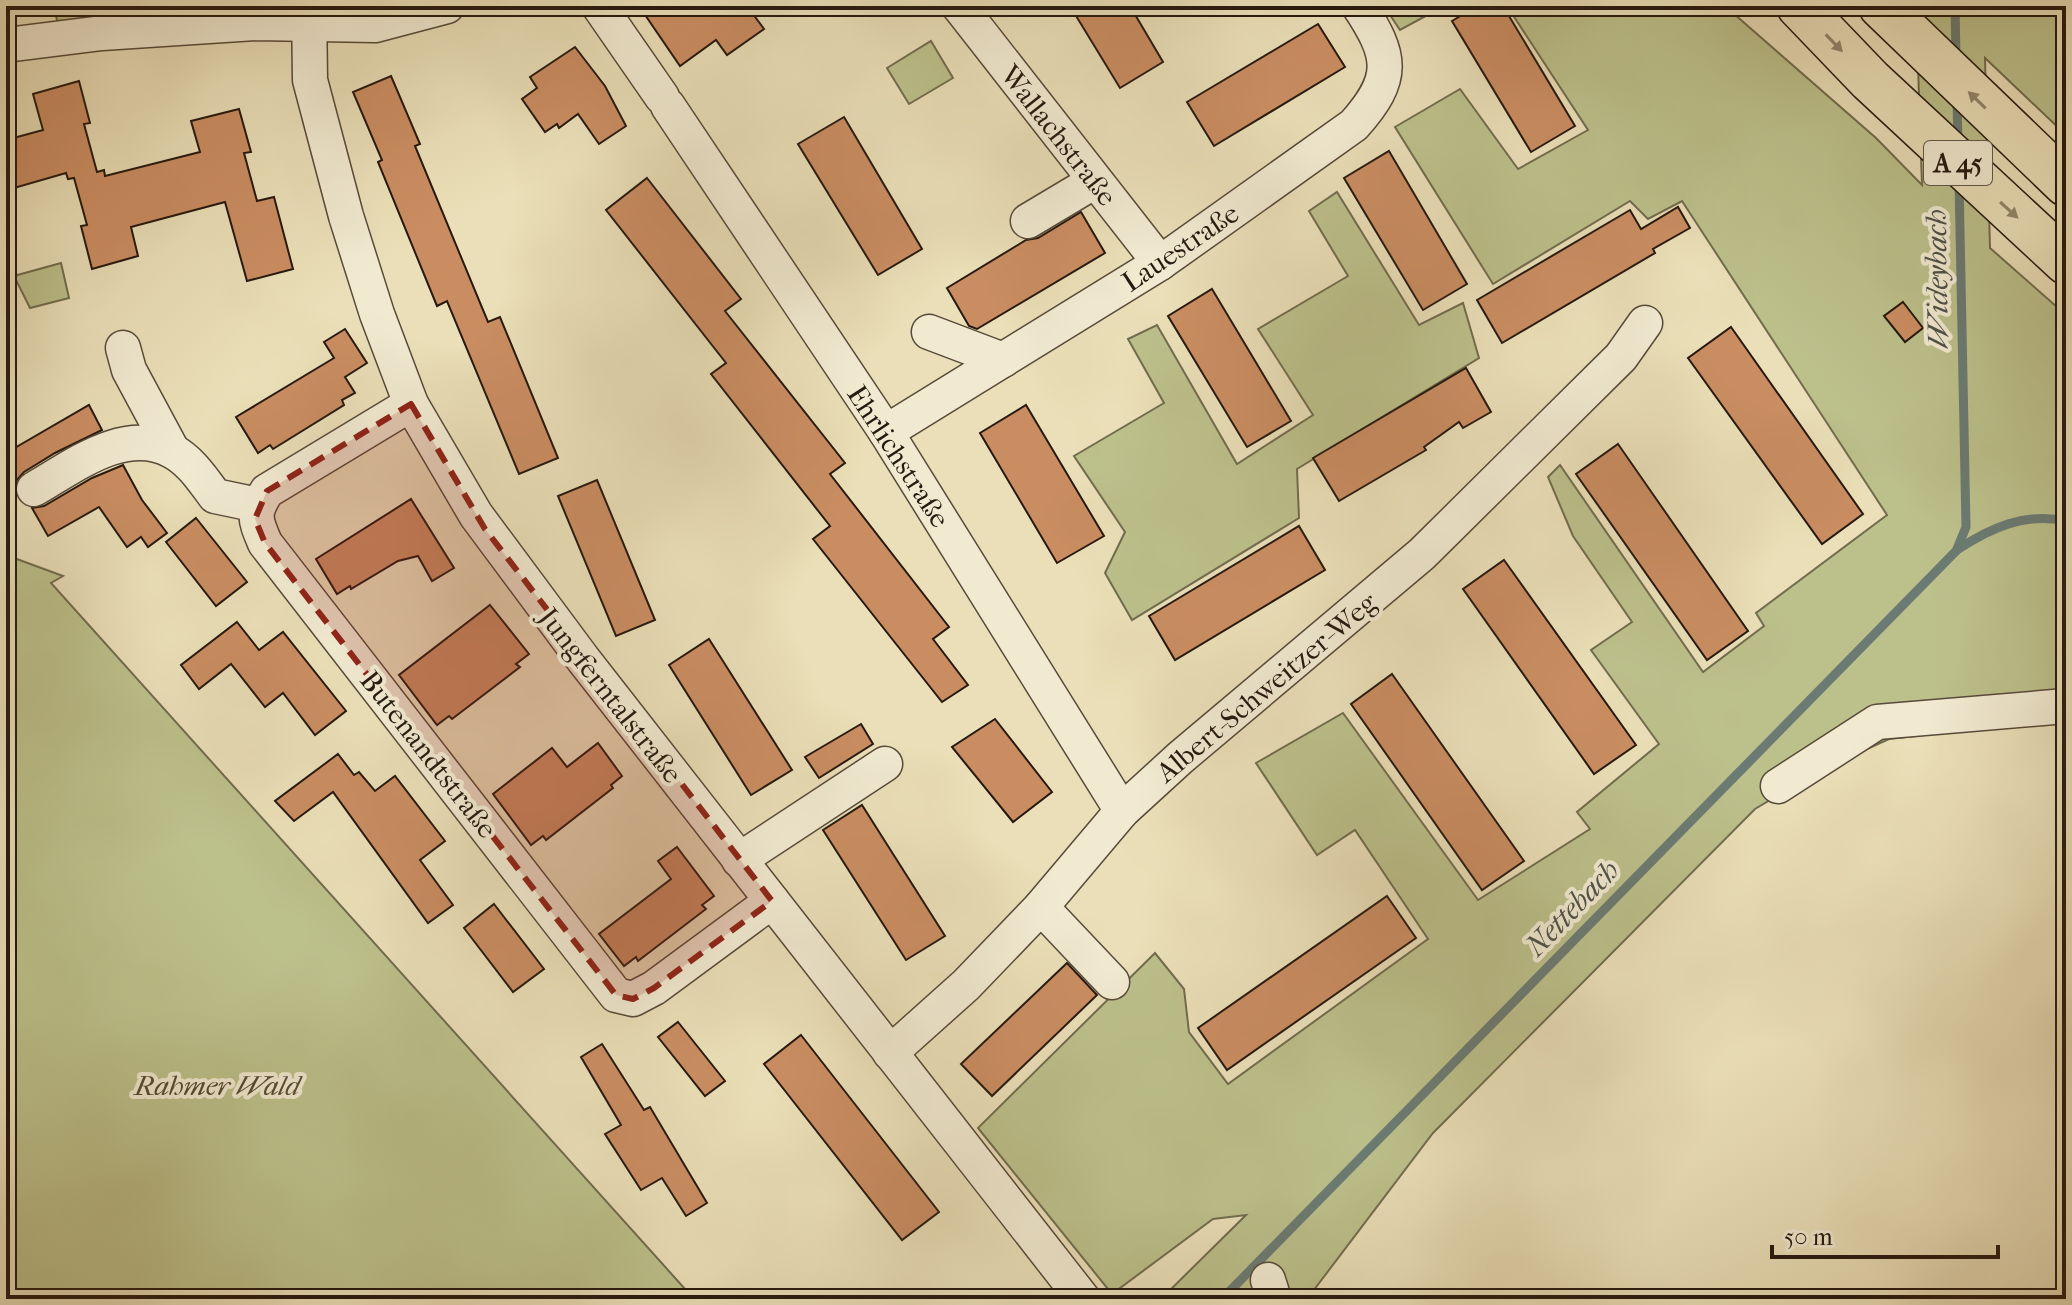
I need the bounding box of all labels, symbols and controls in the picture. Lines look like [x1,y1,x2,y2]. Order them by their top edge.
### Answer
one-way arrow [1825,33,1843,52]
street label: Wallachstraße [993,58,1124,212]
one-way arrow [1968,91,1987,110]
road number: A 45 [1924,141,1992,185]
street label: Lauestraße [1116,196,1245,298]
one-way arrow [1999,200,2018,218]
water label: Wideybach [1919,209,1956,349]
street label: Ehrlichstraße [840,379,957,534]
street label: Albert-Schweitzer-Weg [1149,585,1384,790]
street label: Jungferntalstraße [531,600,689,790]
street label: Butenandtstraße [353,664,504,844]
water label: Nettebach [1517,853,1627,964]
park label: Rahmer Wald [132,1069,303,1102]
scale bar [1772,1209,1998,1259]
text: 50 m [1784,1223,1833,1251]

